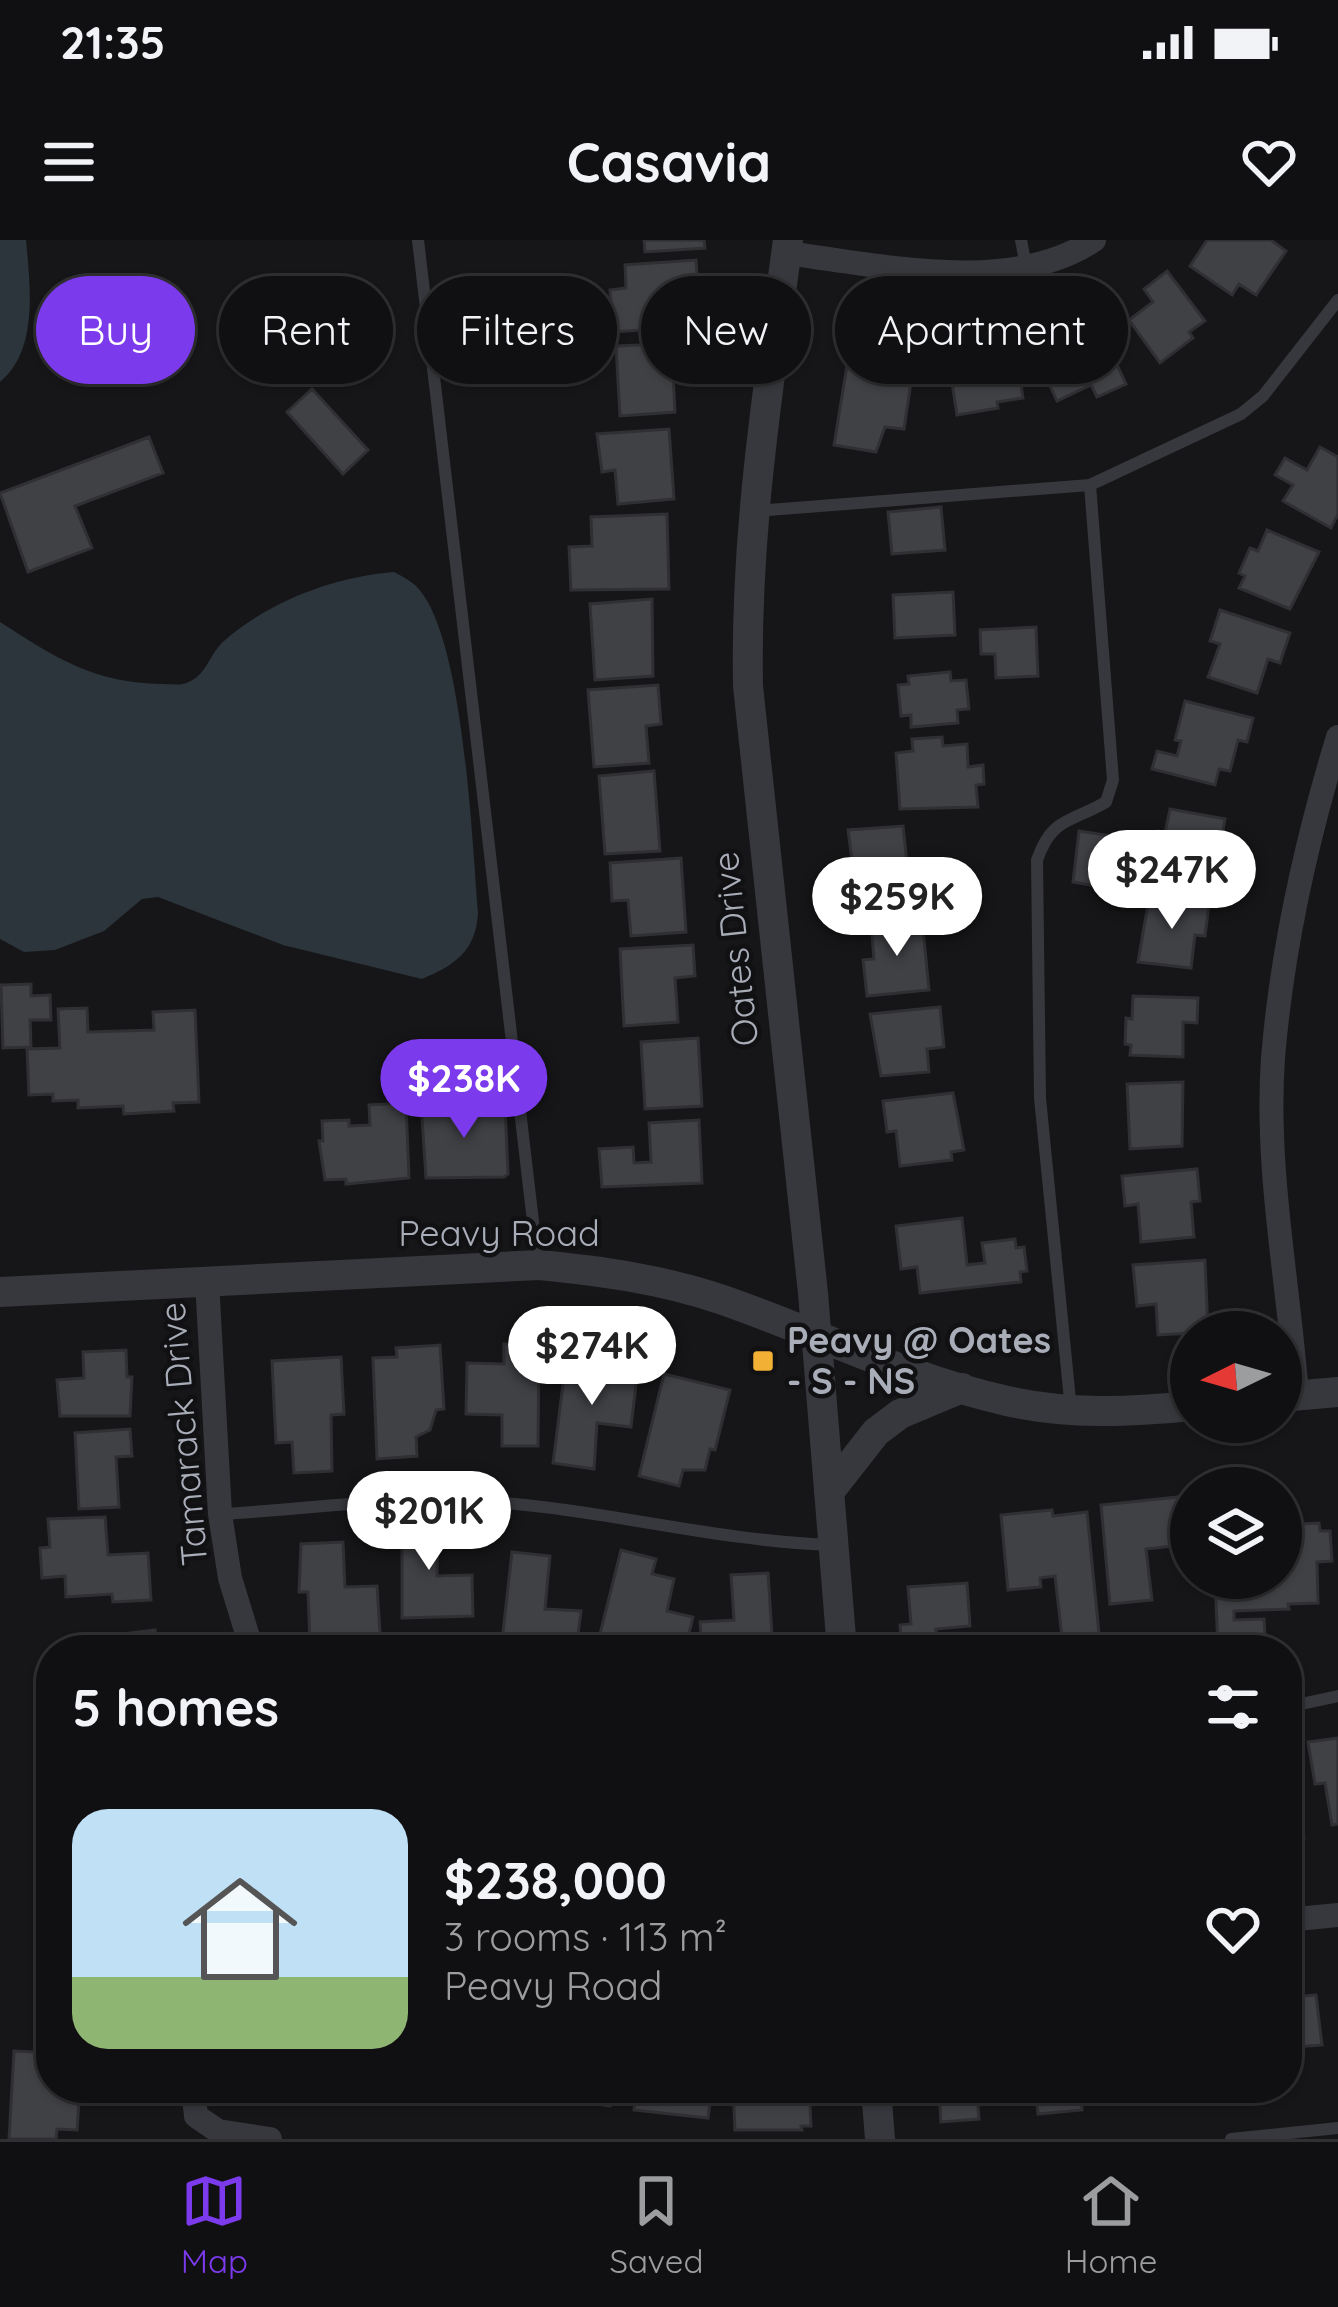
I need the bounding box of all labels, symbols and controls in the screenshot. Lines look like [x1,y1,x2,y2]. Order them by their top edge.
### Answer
text: 21:35 [60,14,165,70]
text: Casavia [567,128,771,196]
icon: menu [36,129,102,195]
icon: heart [1236,129,1302,195]
chip: Buy [36,276,195,384]
chip: Rent [219,276,393,384]
chip: Filters [417,276,617,384]
chip: New [641,276,811,384]
chip: Apartment [835,276,1128,384]
pin: $247K [1088,830,1256,932]
text: $247K [1115,844,1229,893]
street label: Oates Drive [702,850,767,1048]
pin: $259K [813,857,981,959]
text: $259K [839,871,955,920]
pin: $238K [380,1039,548,1141]
text: $238K [407,1053,521,1102]
street label: Peavy Road [398,1210,600,1255]
street label: Tamarack Drive [149,1300,216,1568]
pin: $274K [508,1306,676,1408]
north arrow [1170,1311,1302,1443]
map controls [1170,1311,1302,1599]
place label: Peavy @ Oates - S - NS [787,1317,1051,1403]
text: $274K [535,1320,649,1369]
marker: Peavy @ Oates - S - NS [750,1348,776,1374]
button: layers [1170,1467,1302,1599]
pin: $201K [345,1471,513,1573]
text: $201K [374,1485,484,1534]
icon: filters [1200,1674,1266,1740]
text: 5 homes [72,1675,279,1739]
text: $238,000 [444,1848,667,1912]
icon: home [168,1857,312,2001]
icon: heart [1200,1896,1266,1962]
text: 3 rooms · 113 m² [444,1912,727,1961]
text: Peavy Road [444,1961,662,2010]
tab: Map [181,2168,248,2281]
tab: Saved [609,2168,703,2281]
tab: Home [1065,2168,1157,2281]

